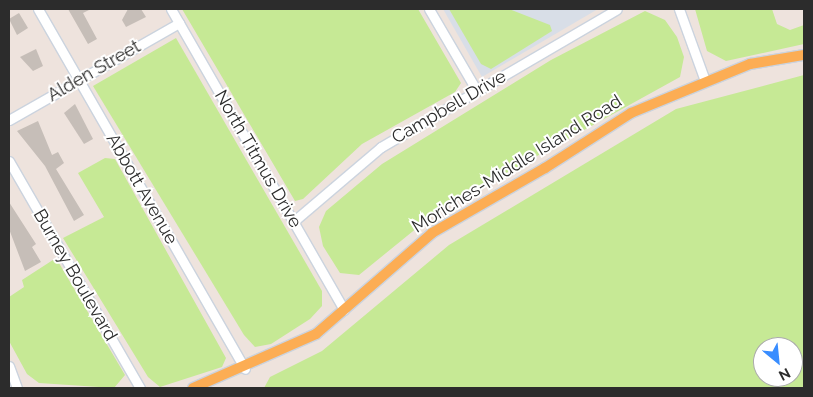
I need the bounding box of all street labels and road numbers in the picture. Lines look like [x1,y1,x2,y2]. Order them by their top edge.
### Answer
street label: Alden Street [44,36,144,106]
street label: Campbell Drive [388,65,510,149]
street label: North Titmus Drive [210,86,306,232]
street label: Moriches-Middle Island Road [408,90,626,238]
street label: Abbott Avenue [101,130,183,248]
street label: Burney Boulevard [28,205,122,345]

